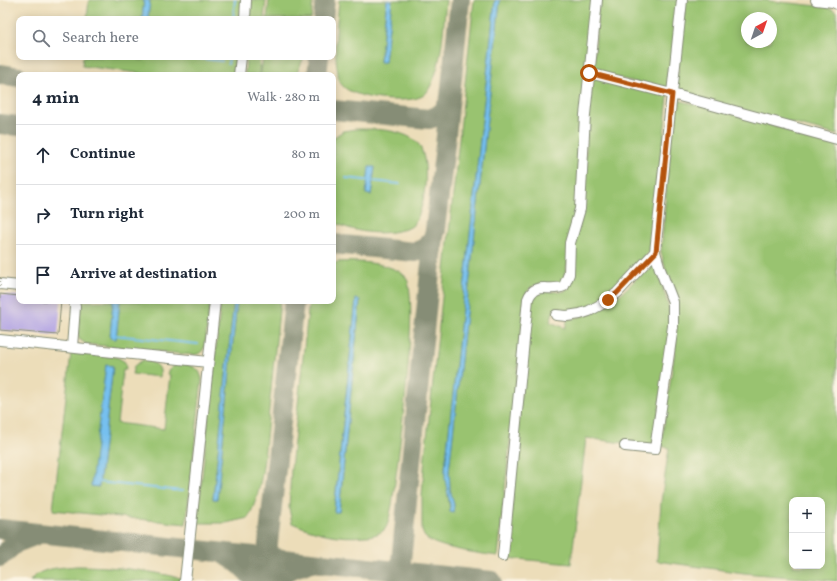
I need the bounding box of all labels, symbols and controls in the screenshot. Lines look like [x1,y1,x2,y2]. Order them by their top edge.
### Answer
north arrow [741,12,777,48]
search box [16,16,336,60]
icon: search [30,27,52,49]
text: Search here [62,28,139,49]
route start [580,64,598,82]
text: 4 min [32,87,79,110]
text: Walk · 280 m [247,89,320,107]
icon: ahead [32,144,54,166]
text: Continue [70,144,135,165]
text: 80 m [291,146,320,164]
icon: right [32,204,54,226]
text: Turn right [70,204,144,225]
text: 200 m [283,206,320,224]
icon: arrive [32,264,54,286]
text: Arrive at destination [70,264,217,285]
route end [599,291,617,309]
map controls [789,497,825,569]
button: + [789,497,825,533]
button: − [789,533,825,569]

